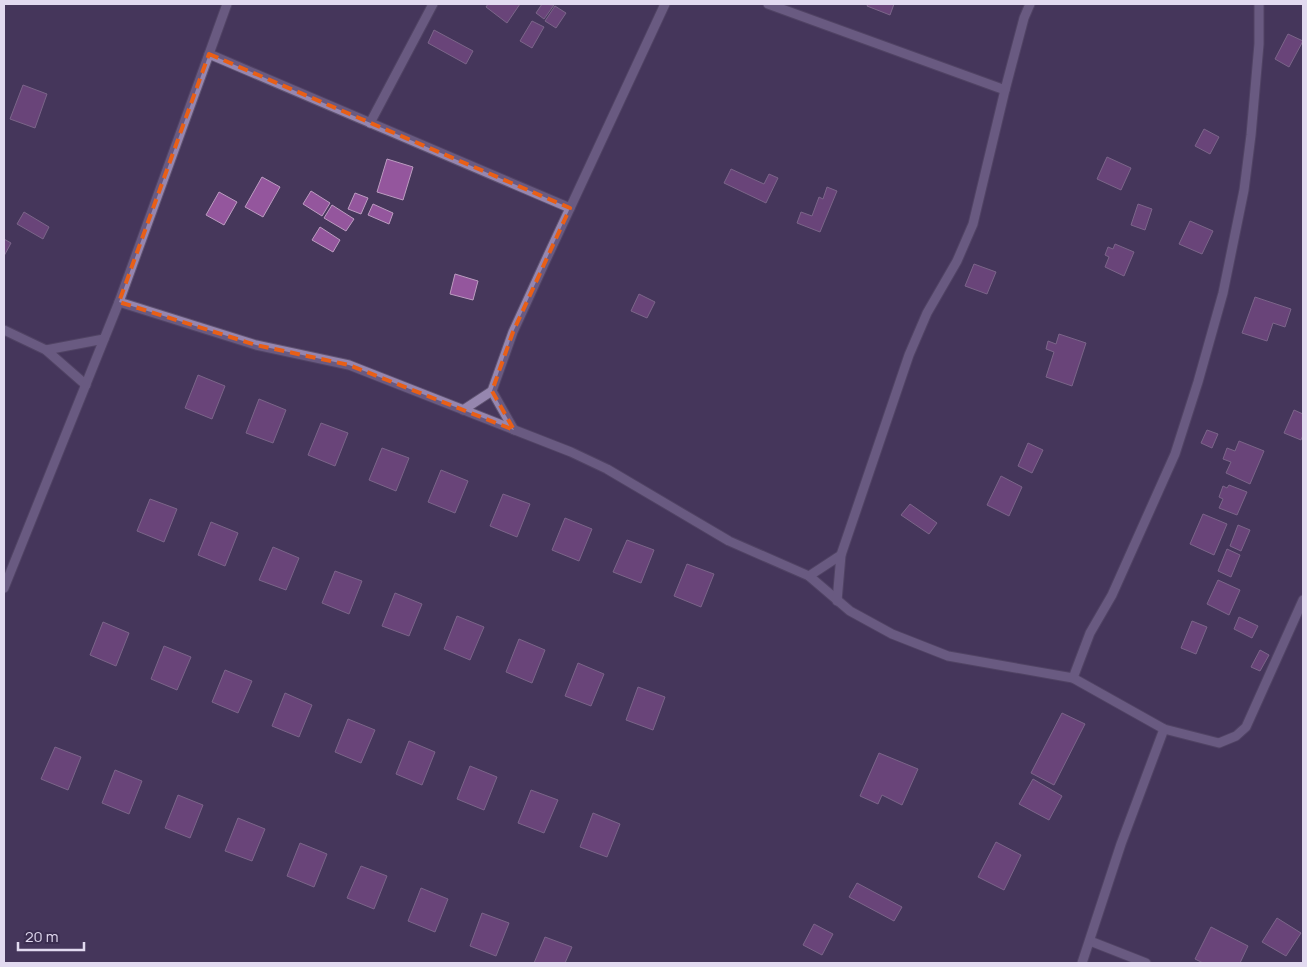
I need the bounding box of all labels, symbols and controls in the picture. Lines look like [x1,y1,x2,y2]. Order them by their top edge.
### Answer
scale bar [18,920,84,952]
text: 20 m [25,926,58,947]

